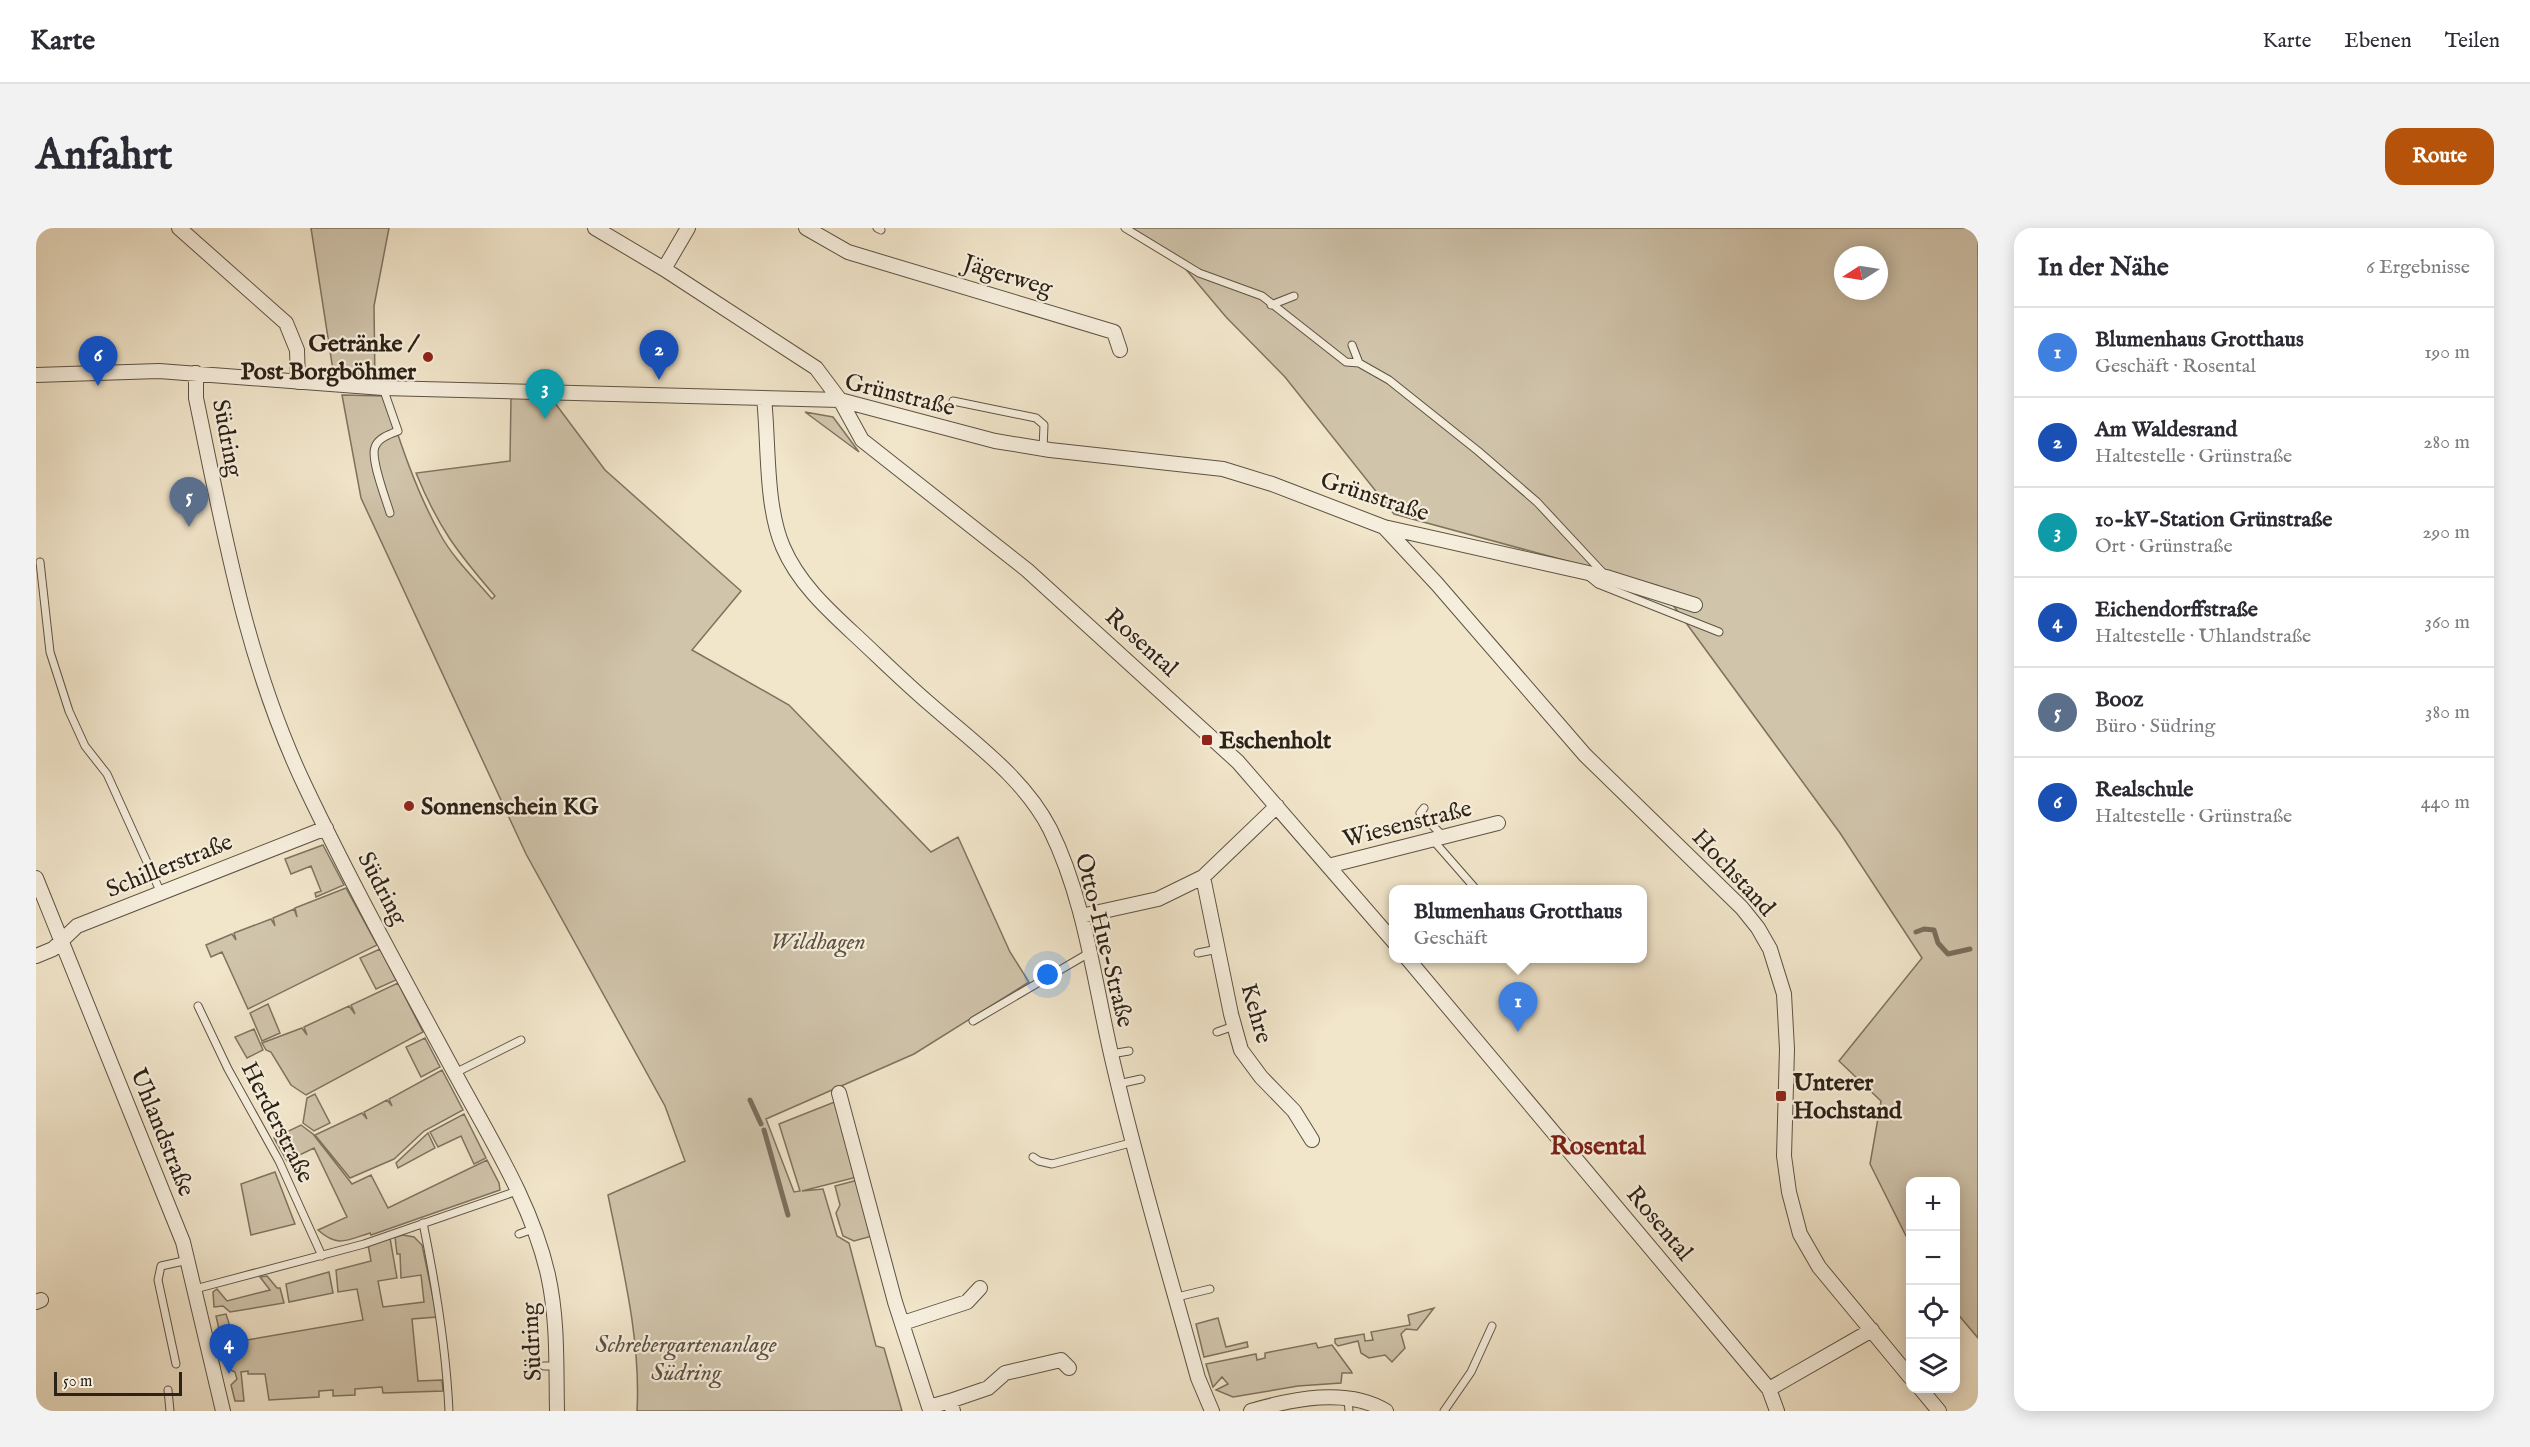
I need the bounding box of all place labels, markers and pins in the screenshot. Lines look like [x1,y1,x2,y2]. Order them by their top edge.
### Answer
place label: Getränke / Post Borgböhmer [240,329,421,388]
pin: 2 [640,330,678,380]
pin: 6 [78,336,118,386]
marker: Getränke / Post Borgböhmer [421,350,435,364]
pin: 3 [526,370,564,419]
pin: 5 [170,478,208,527]
place label: Eschenholt [1219,726,1332,757]
marker: Eschenholt [1200,733,1214,747]
place label: Sonnenschein KG [421,792,599,823]
marker: Sonnenschein KG [402,799,416,813]
pin: 1 [1498,982,1538,1032]
place label: Unterer Hochstand [1792,1068,1903,1127]
marker: Unterer Hochstand [1774,1089,1788,1103]
pin: 4 [210,1324,248,1374]

